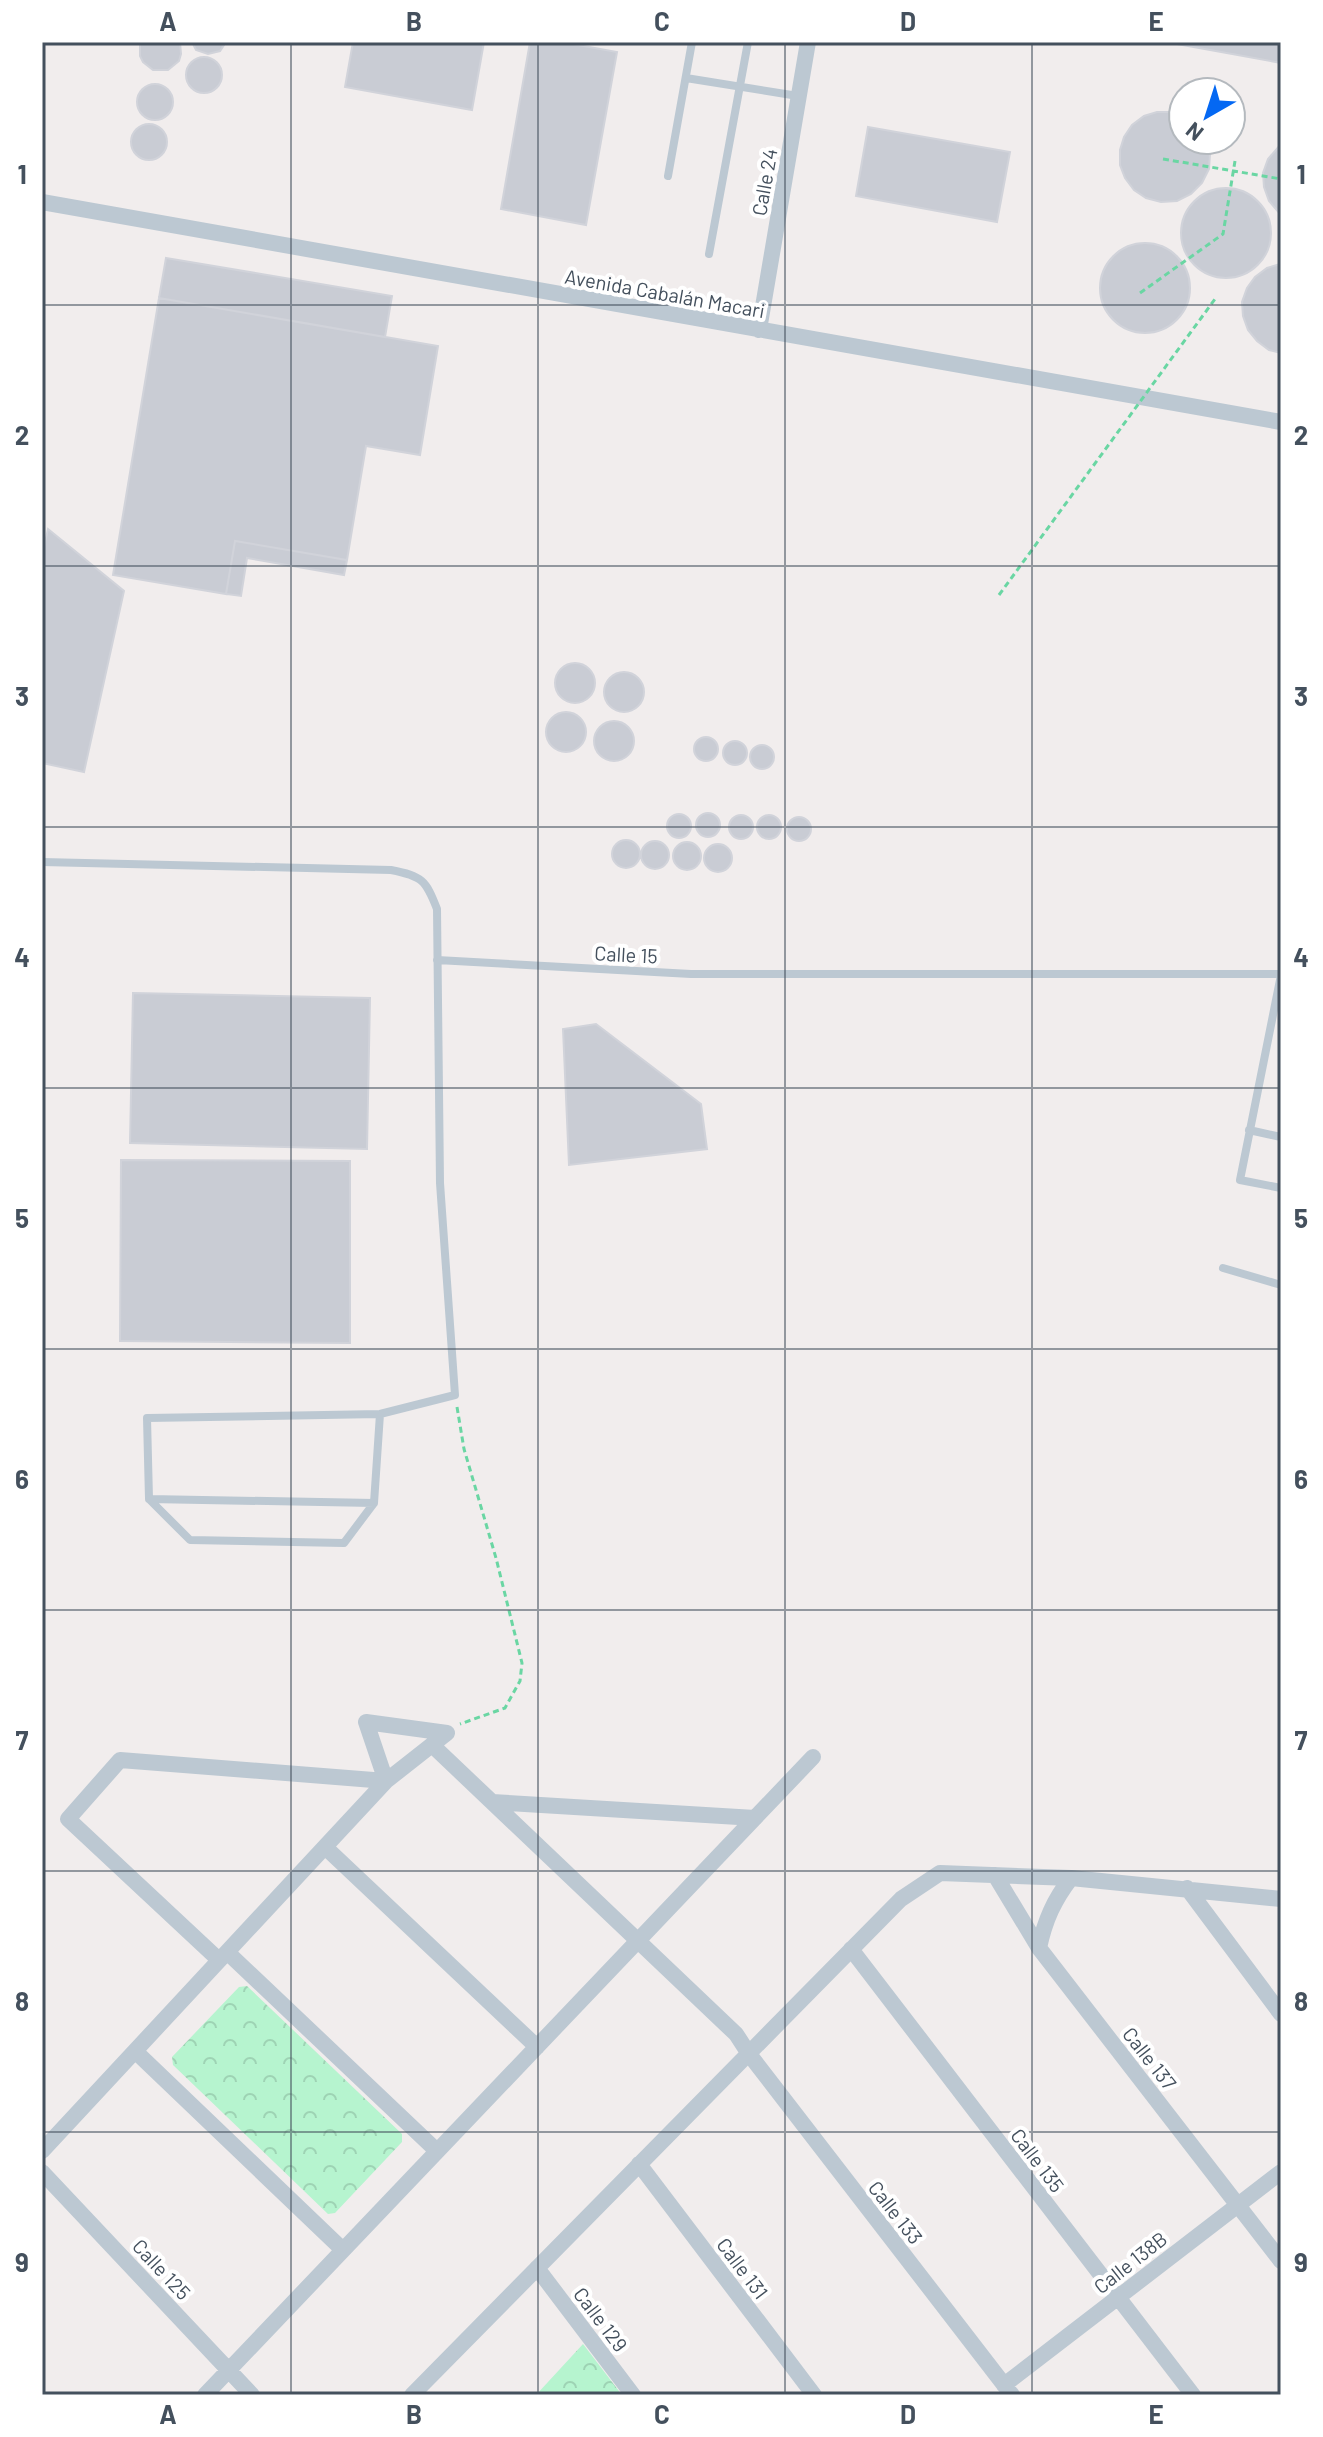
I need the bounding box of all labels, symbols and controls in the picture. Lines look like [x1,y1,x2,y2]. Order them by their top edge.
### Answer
text: A [159,5,177,36]
text: B [406,5,422,36]
text: C [654,5,670,36]
text: D [900,5,916,36]
text: E [1148,5,1164,36]
north arrow [1167,76,1247,156]
text: N [1180,118,1208,147]
street label: Calle 24 [746,147,782,217]
text: 1 [17,158,27,189]
text: 1 [1296,158,1306,189]
street label: Avenida Cabalán Macari [563,264,767,322]
text: 2 [15,419,29,450]
text: 2 [1294,419,1308,450]
text: 3 [15,680,29,711]
text: 3 [1294,680,1308,711]
street label: Calle 15 [594,940,658,968]
text: 4 [14,941,30,972]
text: 4 [1293,941,1309,972]
text: 5 [15,1202,29,1233]
text: 5 [1294,1202,1308,1233]
text: 6 [15,1463,29,1494]
text: 6 [1294,1463,1308,1494]
text: 7 [16,1724,29,1755]
text: 7 [1295,1724,1308,1755]
text: 8 [15,1985,29,2016]
text: 8 [1294,1985,1308,2016]
street label: Calle 137 [1118,2022,1182,2095]
street label: Calle 135 [1006,2123,1070,2197]
street label: Calle 133 [864,2176,928,2248]
street label: Calle 138B [1089,2226,1171,2298]
street label: Calle 131 [712,2233,774,2303]
street label: Calle 125 [128,2234,196,2304]
text: 9 [15,2246,29,2277]
text: 9 [1294,2246,1308,2277]
street label: Calle 129 [569,2282,633,2356]
text: A [159,2398,177,2429]
text: B [406,2398,422,2429]
text: C [654,2398,670,2429]
text: D [900,2398,916,2429]
text: E [1148,2398,1164,2429]

